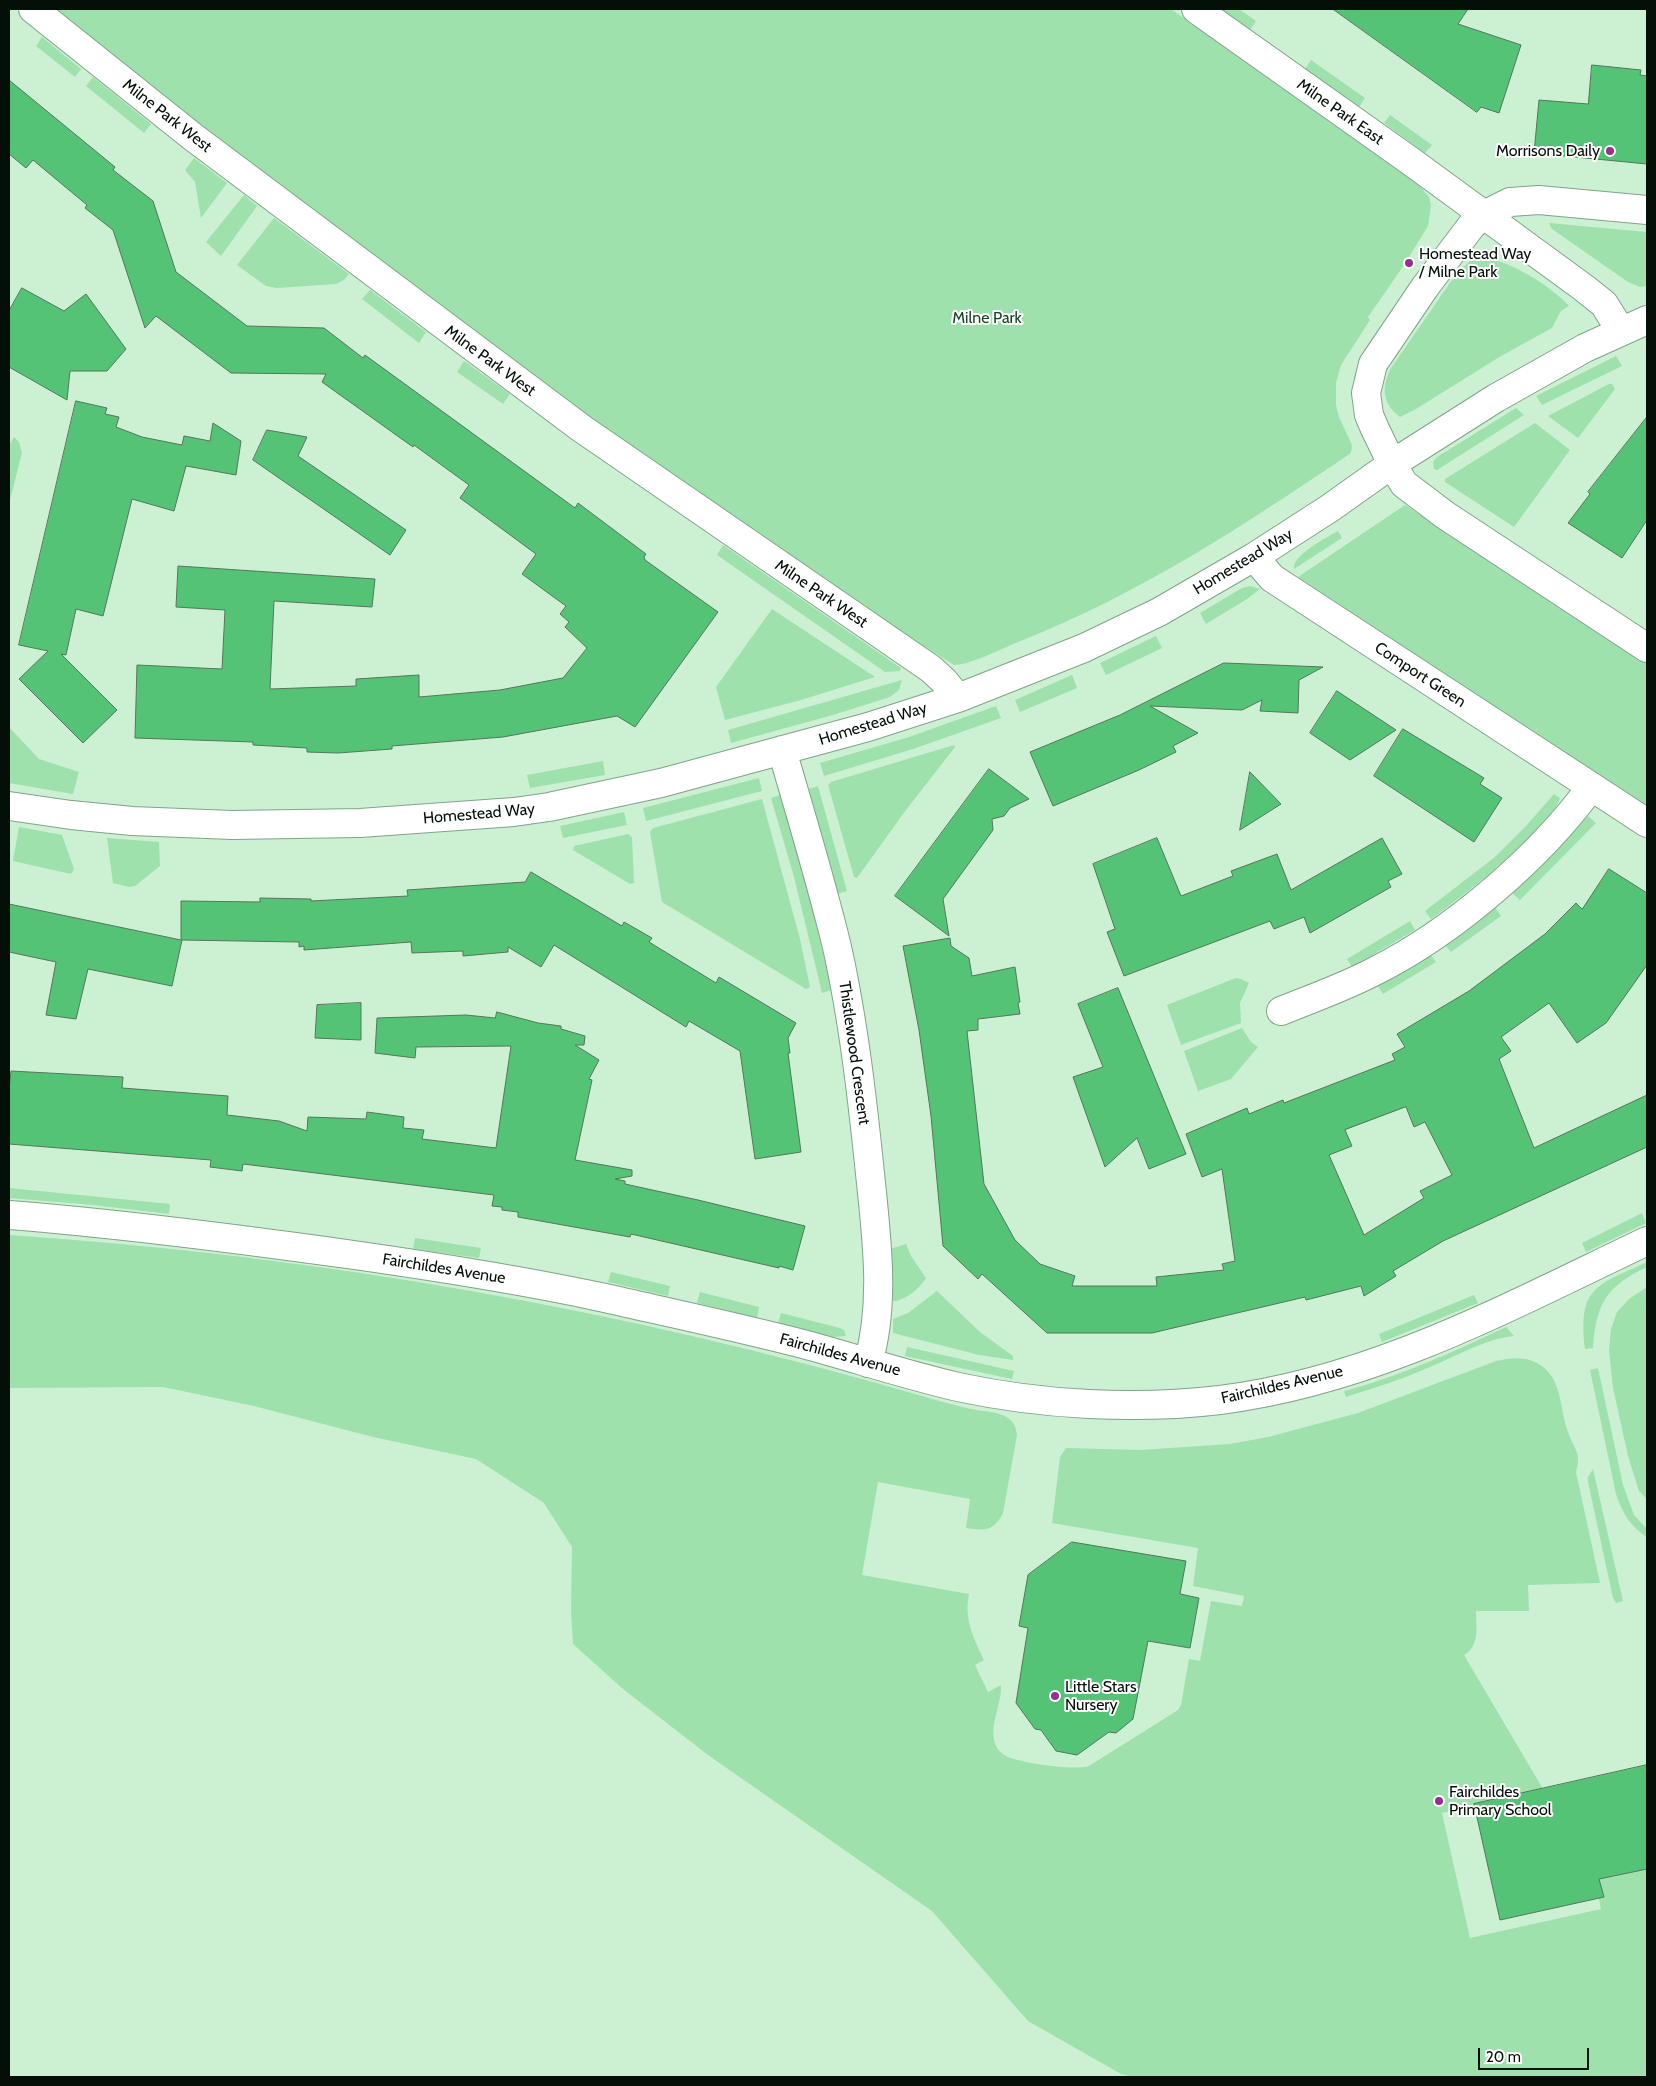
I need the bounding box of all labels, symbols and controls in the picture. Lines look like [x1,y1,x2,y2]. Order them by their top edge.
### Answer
street label: Milne Park West [119,75,215,157]
street label: Milne Park East [1293,75,1387,149]
place label: Morrisons Daily [1496,141,1600,161]
marker: Morrisons Daily [1604,145,1616,157]
place label: Homestead Way / Milne Park [1419,244,1531,282]
marker: Homestead Way / Milne Park [1403,257,1415,269]
park label: Milne Park [952,308,1022,328]
street label: Milne Park West [441,322,539,400]
street label: Homestead Way [1190,525,1296,599]
street label: Milne Park West [771,556,871,632]
street label: Comport Green [1371,638,1469,712]
street label: Homestead Way [816,698,930,750]
street label: Homestead Way [422,800,536,828]
street label: Thistlewood Crescent [834,980,874,1126]
street label: Fairchildes Avenue [381,1250,507,1288]
street label: Fairchildes Avenue [777,1330,903,1380]
street label: Fairchildes Avenue [1219,1362,1345,1408]
place label: Little Stars Nursery [1065,1677,1137,1715]
marker: Little Stars Nursery [1049,1690,1061,1702]
place label: Fairchildes Primary School [1449,1782,1552,1820]
marker: Fairchildes Primary School [1433,1795,1445,1807]
scale bar [1481,2038,1592,2070]
text: 20 m [1486,2048,1521,2066]

